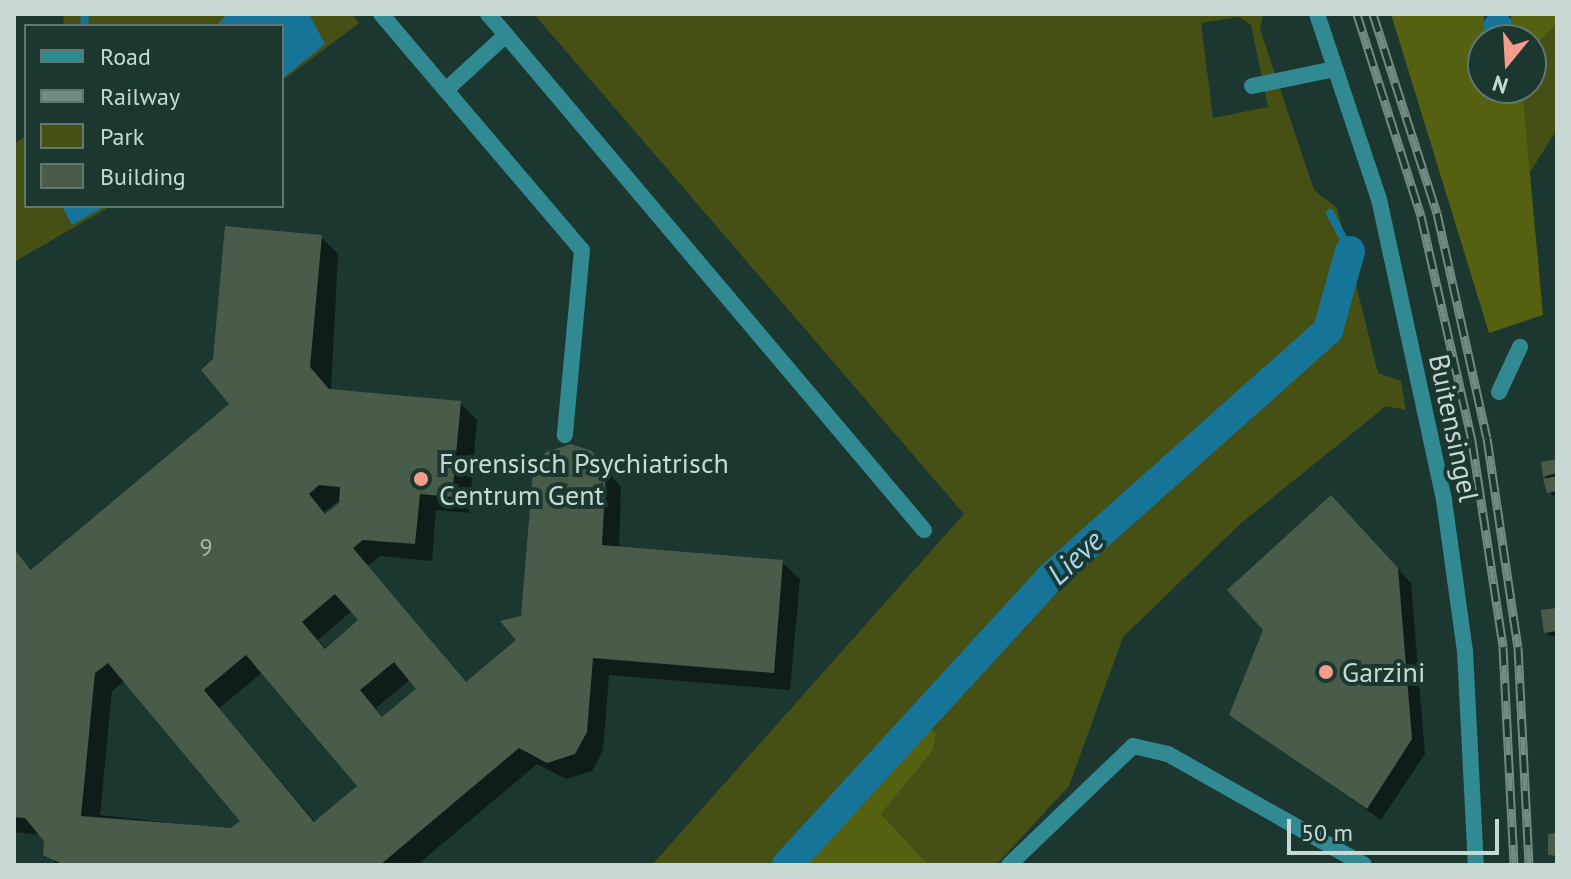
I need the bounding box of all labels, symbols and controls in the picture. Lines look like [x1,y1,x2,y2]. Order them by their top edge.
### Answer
legend [24,24,284,208]
north arrow [1467,24,1547,104]
text: Road [100,41,151,72]
text: N [1489,69,1511,100]
text: Railway [100,81,180,112]
text: Park [100,121,144,152]
text: Building [100,161,186,192]
street label: Buitensingel [1422,351,1486,505]
place label: Forensisch Psychiatrisch Centrum Gent [439,446,729,512]
marker: Forensisch Psychiatrisch Centrum Gent [410,468,432,490]
water label: Lieve [1040,522,1110,592]
house number: 9 [199,533,213,561]
place label: Garzini [1342,655,1425,689]
marker: Garzini [1317,663,1335,681]
scale bar [1291,803,1503,853]
text: 50 m [1301,817,1353,848]

